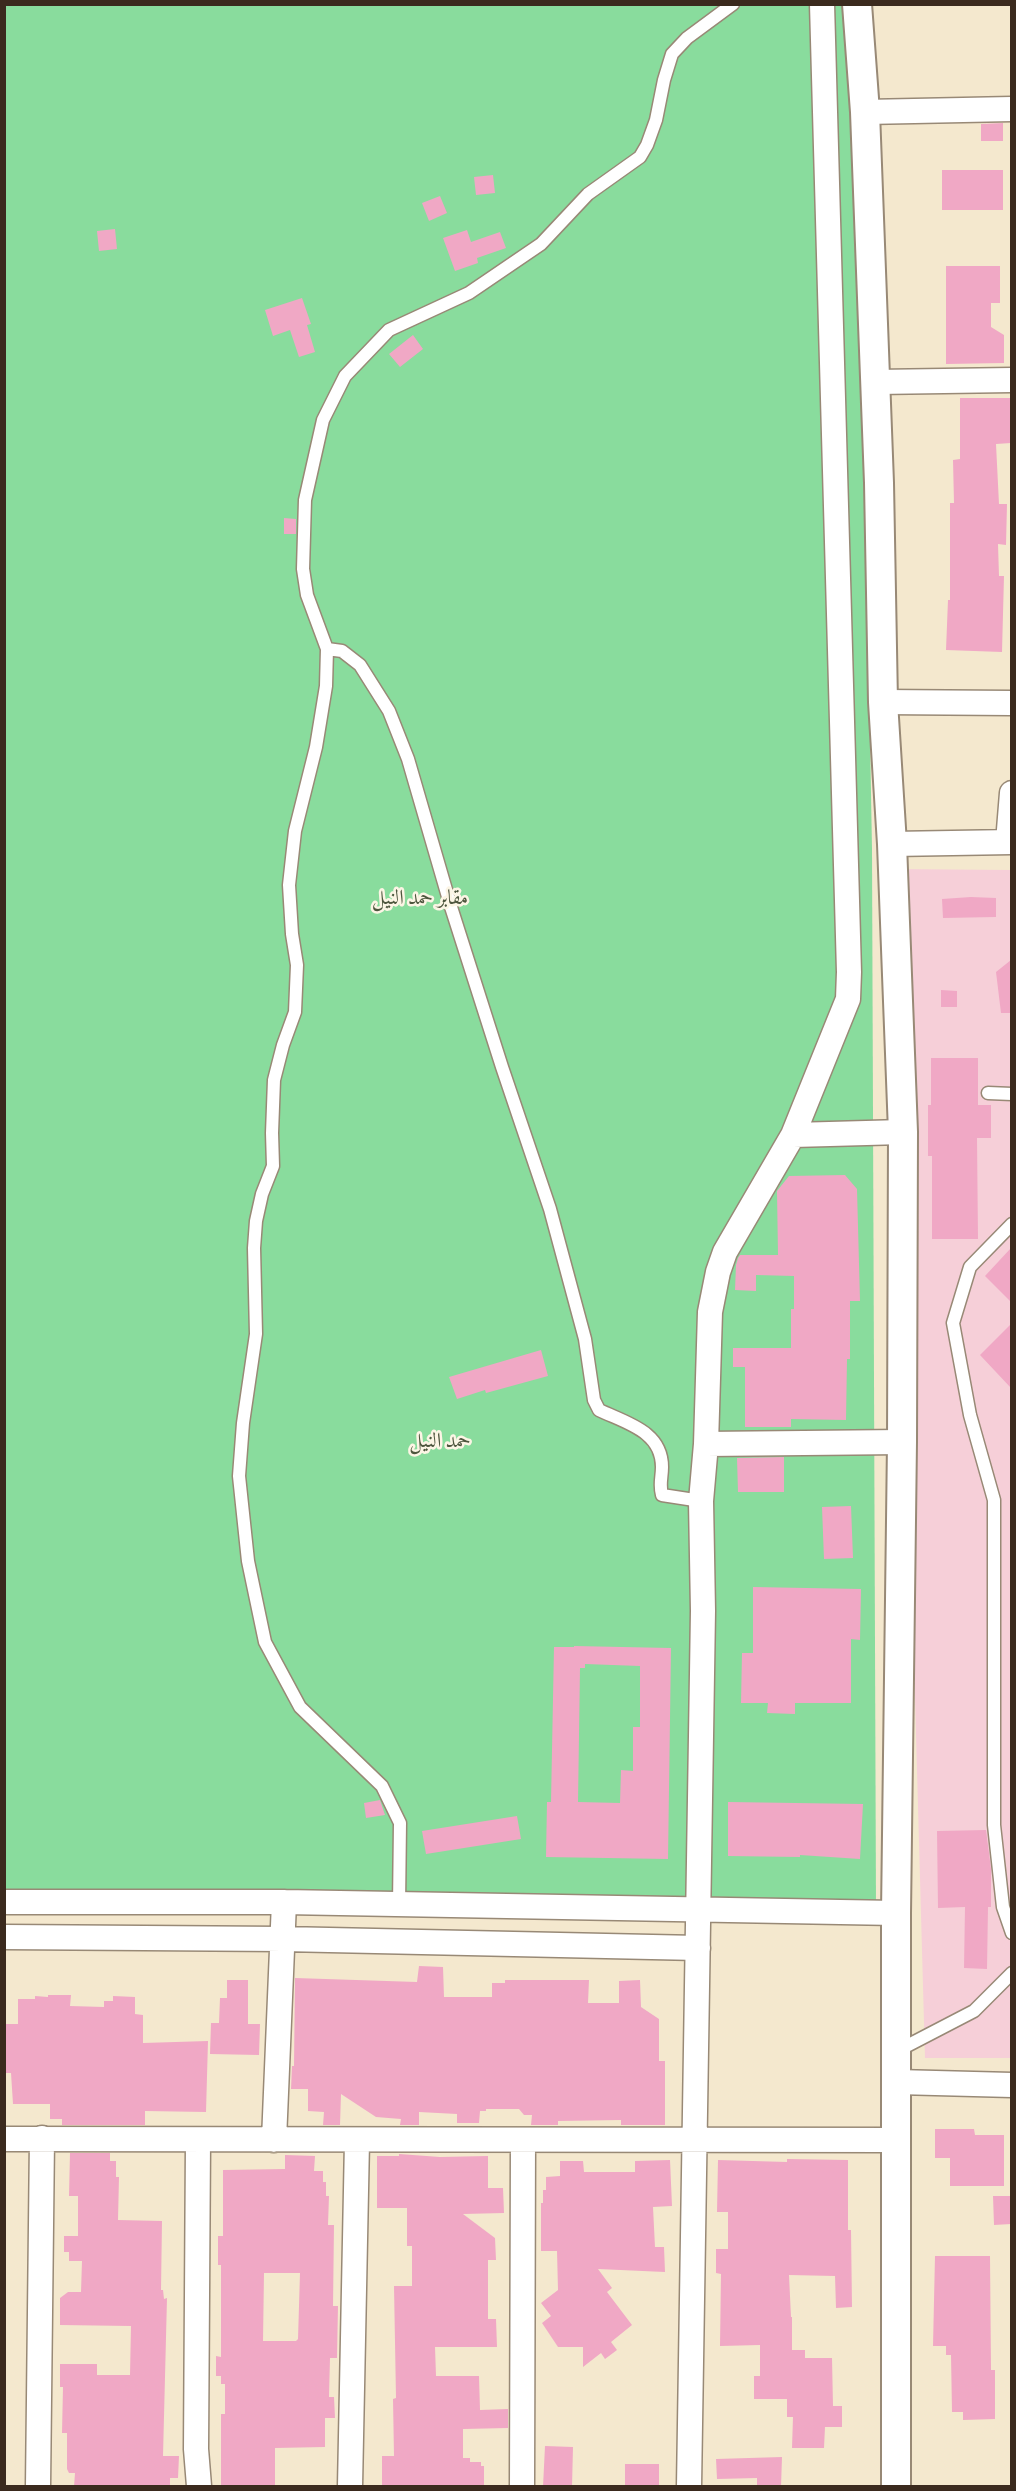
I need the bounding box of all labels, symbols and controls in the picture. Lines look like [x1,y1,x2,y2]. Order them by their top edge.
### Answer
park label: مقابر حمد النيل [372,885,468,911]
park label: حمد النيل [409,1428,471,1454]

